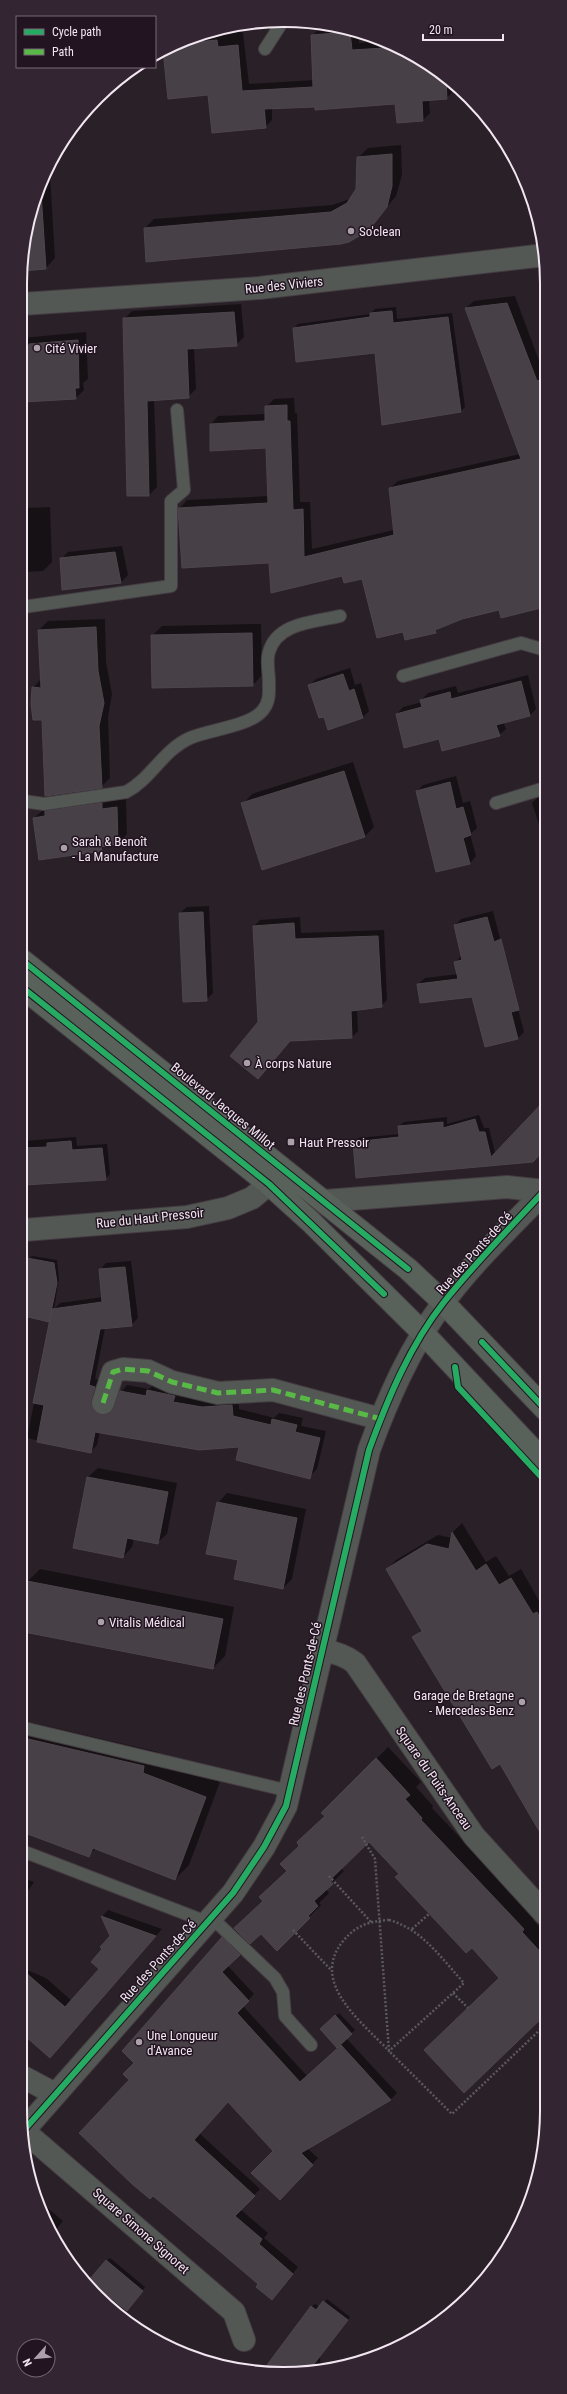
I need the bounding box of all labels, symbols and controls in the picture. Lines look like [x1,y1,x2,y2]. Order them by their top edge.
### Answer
legend [16,16,156,68]
scale bar [423,16,503,42]
text: 20 m [429,23,453,37]
text: Cycle path [52,25,102,39]
text: Path [52,45,74,59]
place label: So'clean [359,224,401,239]
marker: So'clean [346,226,356,236]
street label: Rue des Viviers [244,273,324,297]
place label: Cité Vivier [45,341,97,356]
marker: Cité Vivier [32,343,42,353]
place label: Sarah & Benoît - La Manufacture [72,834,159,864]
marker: Sarah & Benoît - La Manufacture [59,843,69,853]
place label: À corps Nature [255,1056,332,1071]
marker: À corps Nature [242,1058,252,1068]
street label: Boulevard Jacques Millot [168,1059,278,1153]
place label: Haut Pressoir [299,1135,369,1150]
marker: Haut Pressoir [286,1137,296,1147]
street label: Rue du Haut Pressoir [96,1205,204,1231]
street label: Rue des Ponts-de-Cé [433,1209,515,1297]
place label: Vitalis Médical [109,1615,185,1630]
marker: Vitalis Médical [96,1617,106,1627]
street label: Rue des Ponts-de-Cé [286,1621,324,1727]
place label: Garage de Bretagne - Mercedes-Benz [413,1688,514,1718]
marker: Garage de Bretagne - Mercedes-Benz [517,1697,527,1707]
street label: Square du Puits-Anceau [393,1724,475,1832]
street label: Rue des Ponts-de-Cé [117,1917,199,2005]
place label: Une Longueur d'Avance [147,2028,218,2058]
marker: Une Longueur d'Avance [134,2037,144,2047]
street label: Square Simone Signoret [90,2185,192,2277]
north arrow [16,2338,56,2378]
text: N [20,2356,35,2368]

